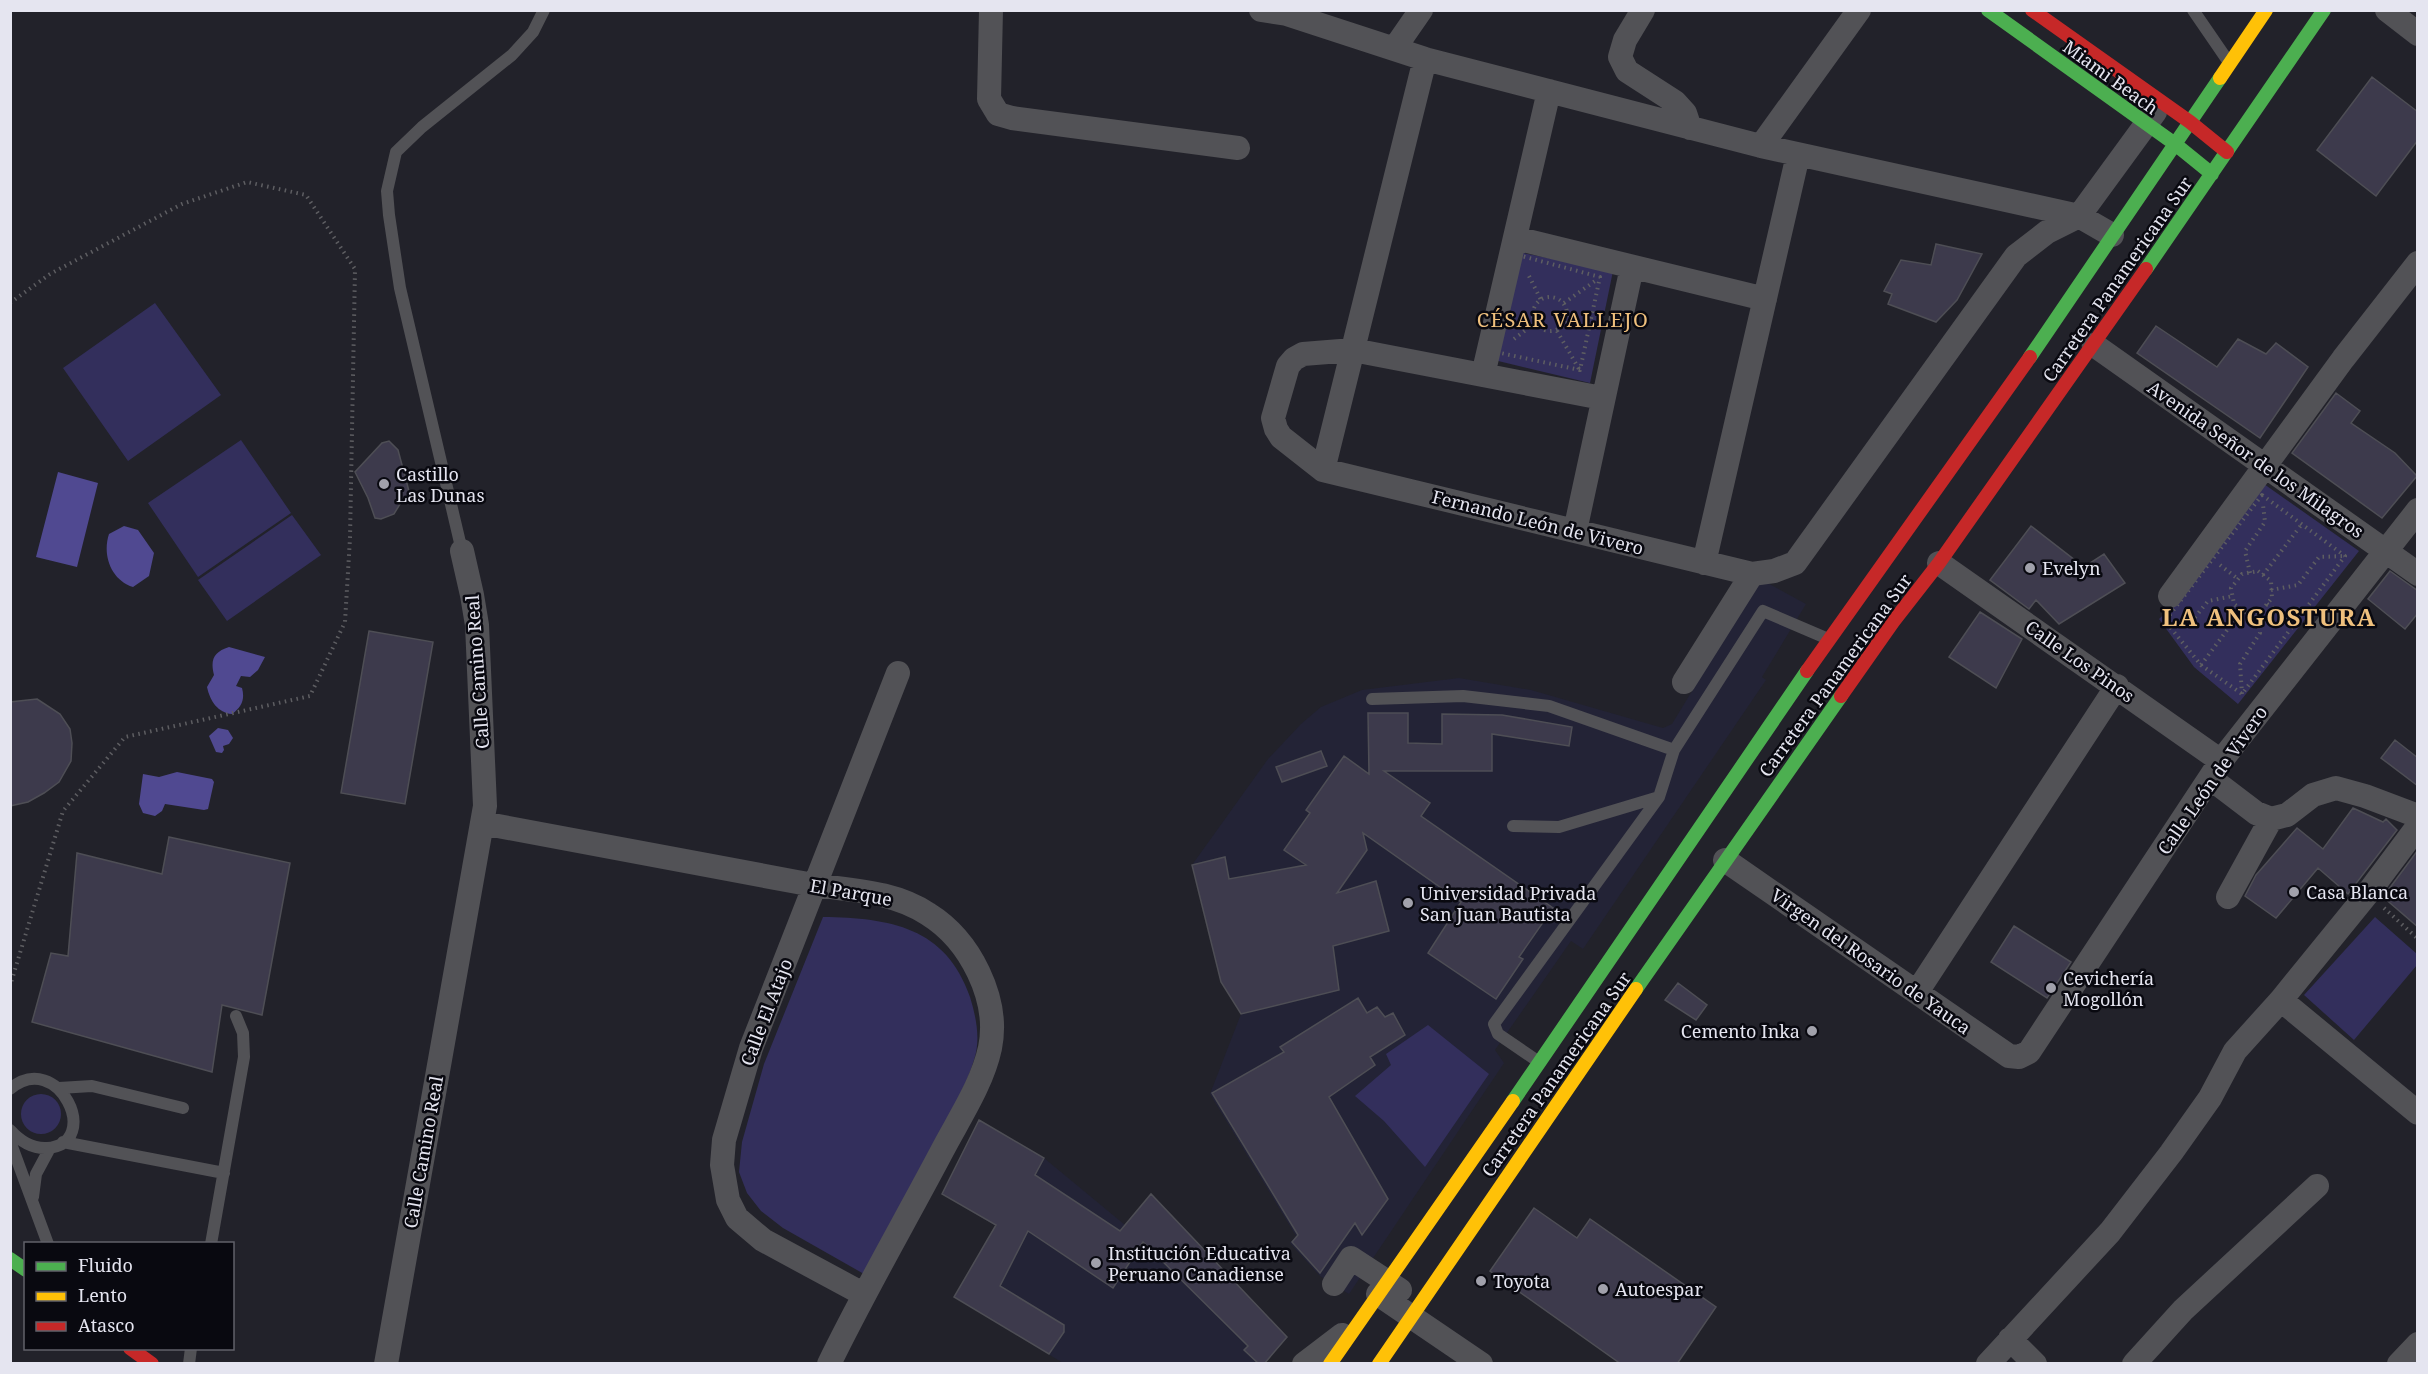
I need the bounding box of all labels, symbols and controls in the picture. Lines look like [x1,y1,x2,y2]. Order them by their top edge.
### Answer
street label: Miami Beach [2059,34,2163,120]
street label: Carretera Panamericana Sur [2037,171,2198,386]
district label: CÉSAR VALLEJO [1477,306,1649,333]
street label: Avenida Señor de los Milagros [2143,375,2369,543]
place label: Castillo Las Dunas [396,462,485,507]
marker: Castillo Las Dunas [377,477,391,491]
street label: Fernando León de Vivero [1430,484,1646,560]
place label: Evelyn [2042,556,2101,580]
marker: Evelyn [2023,561,2037,575]
street label: Carretera Panamericana Sur [1753,568,1917,781]
street label: Calle Camino Real [460,594,494,750]
district label: LA ANGOSTURA [2162,600,2376,633]
street label: Calle Los Pinos [2021,615,2139,707]
street label: Calle León de Vivero [2152,701,2272,859]
street label: El Parque [808,873,894,911]
place label: Casa Blanca [2306,880,2408,904]
place label: Universidad Privada San Juan Bautista [1420,881,1596,926]
street label: Virgen del Rosario de Yauca [1766,883,1976,1039]
marker: Casa Blanca [2287,885,2301,899]
marker: Universidad Privada San Juan Bautista [1401,896,1415,910]
street label: Calle El Atajo [735,955,797,1069]
street label: Carretera Panamericana Sur [1476,966,1637,1181]
place label: Cevichería Mogollón [2063,966,2154,1011]
marker: Cevichería Mogollón [2044,981,2058,995]
place label: Cemento Inka [1681,1019,1800,1043]
marker: Cemento Inka [1805,1024,1819,1038]
street label: Calle Camino Real [398,1073,448,1230]
place label: Institución Educativa Peruano Canadiense [1108,1241,1291,1286]
legend [24,1242,234,1350]
text: Fluido [78,1253,133,1277]
marker: Institución Educativa Peruano Canadiense [1089,1256,1103,1270]
place label: Toyota [1493,1269,1550,1293]
marker: Toyota [1474,1274,1488,1288]
place label: Autoespar [1615,1277,1703,1301]
marker: Autoespar [1596,1282,1610,1296]
text: Lento [78,1283,127,1307]
text: Atasco [78,1313,135,1337]

